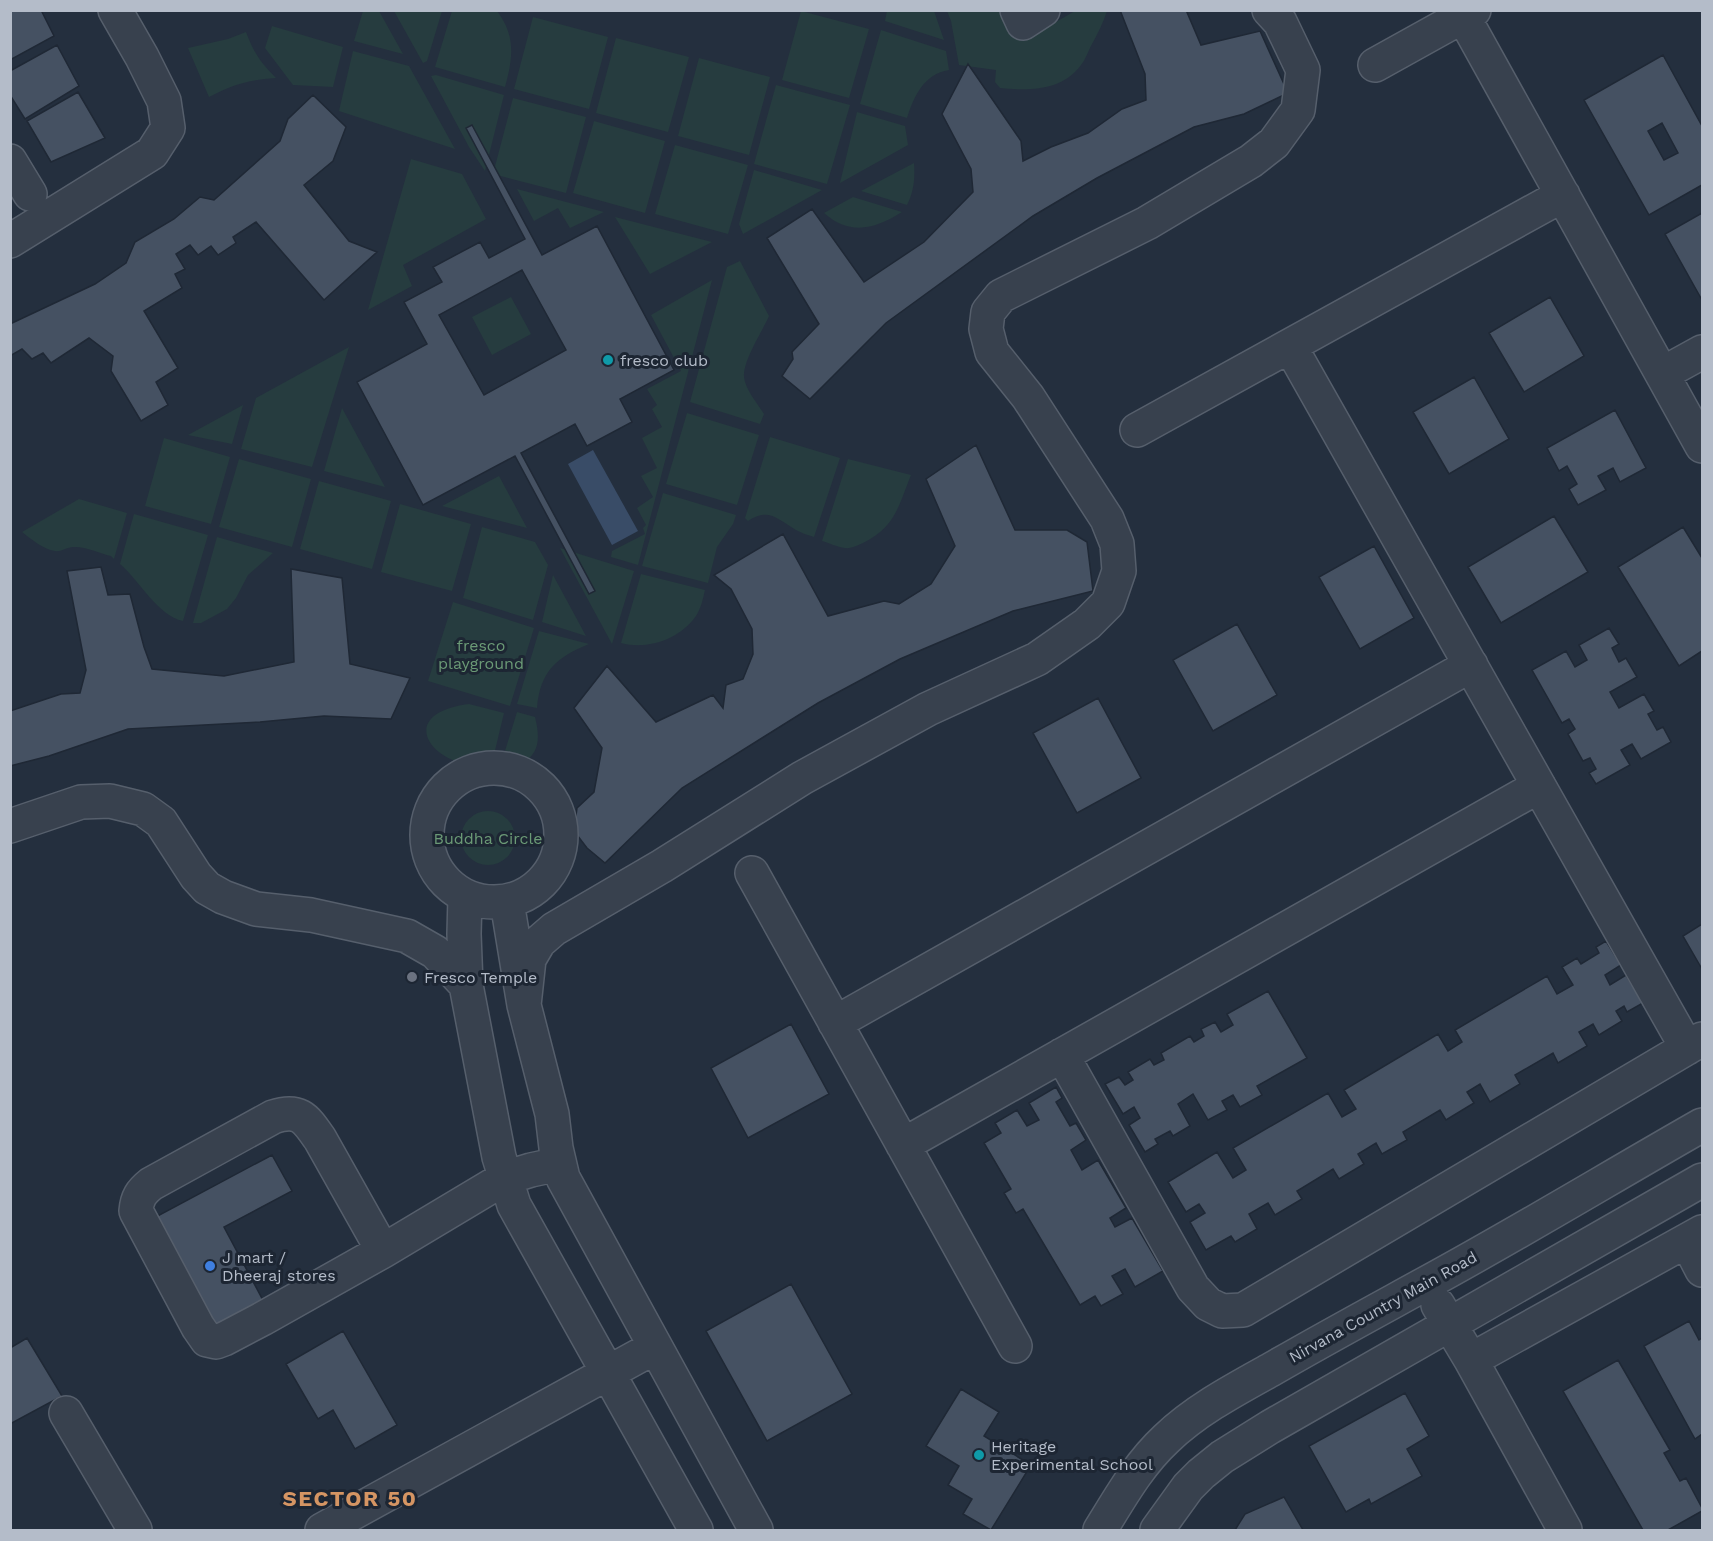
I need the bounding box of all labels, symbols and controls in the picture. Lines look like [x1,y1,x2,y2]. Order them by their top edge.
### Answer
place label: fresco club [620,351,708,370]
marker: fresco club [601,353,615,367]
park label: fresco playground [438,636,524,673]
park label: Buddha Circle [433,829,543,848]
place label: Fresco Temple [424,968,537,987]
marker: Fresco Temple [405,970,419,984]
street label: Nirvana Country Main Road [1286,1247,1480,1367]
place label: J mart / Dheeraj stores [222,1248,336,1285]
marker: J mart / Dheeraj stores [203,1259,217,1273]
place label: Heritage Experimental School [991,1437,1153,1474]
marker: Heritage Experimental School [972,1448,986,1462]
district label: SECTOR 50 [283,1486,417,1511]

